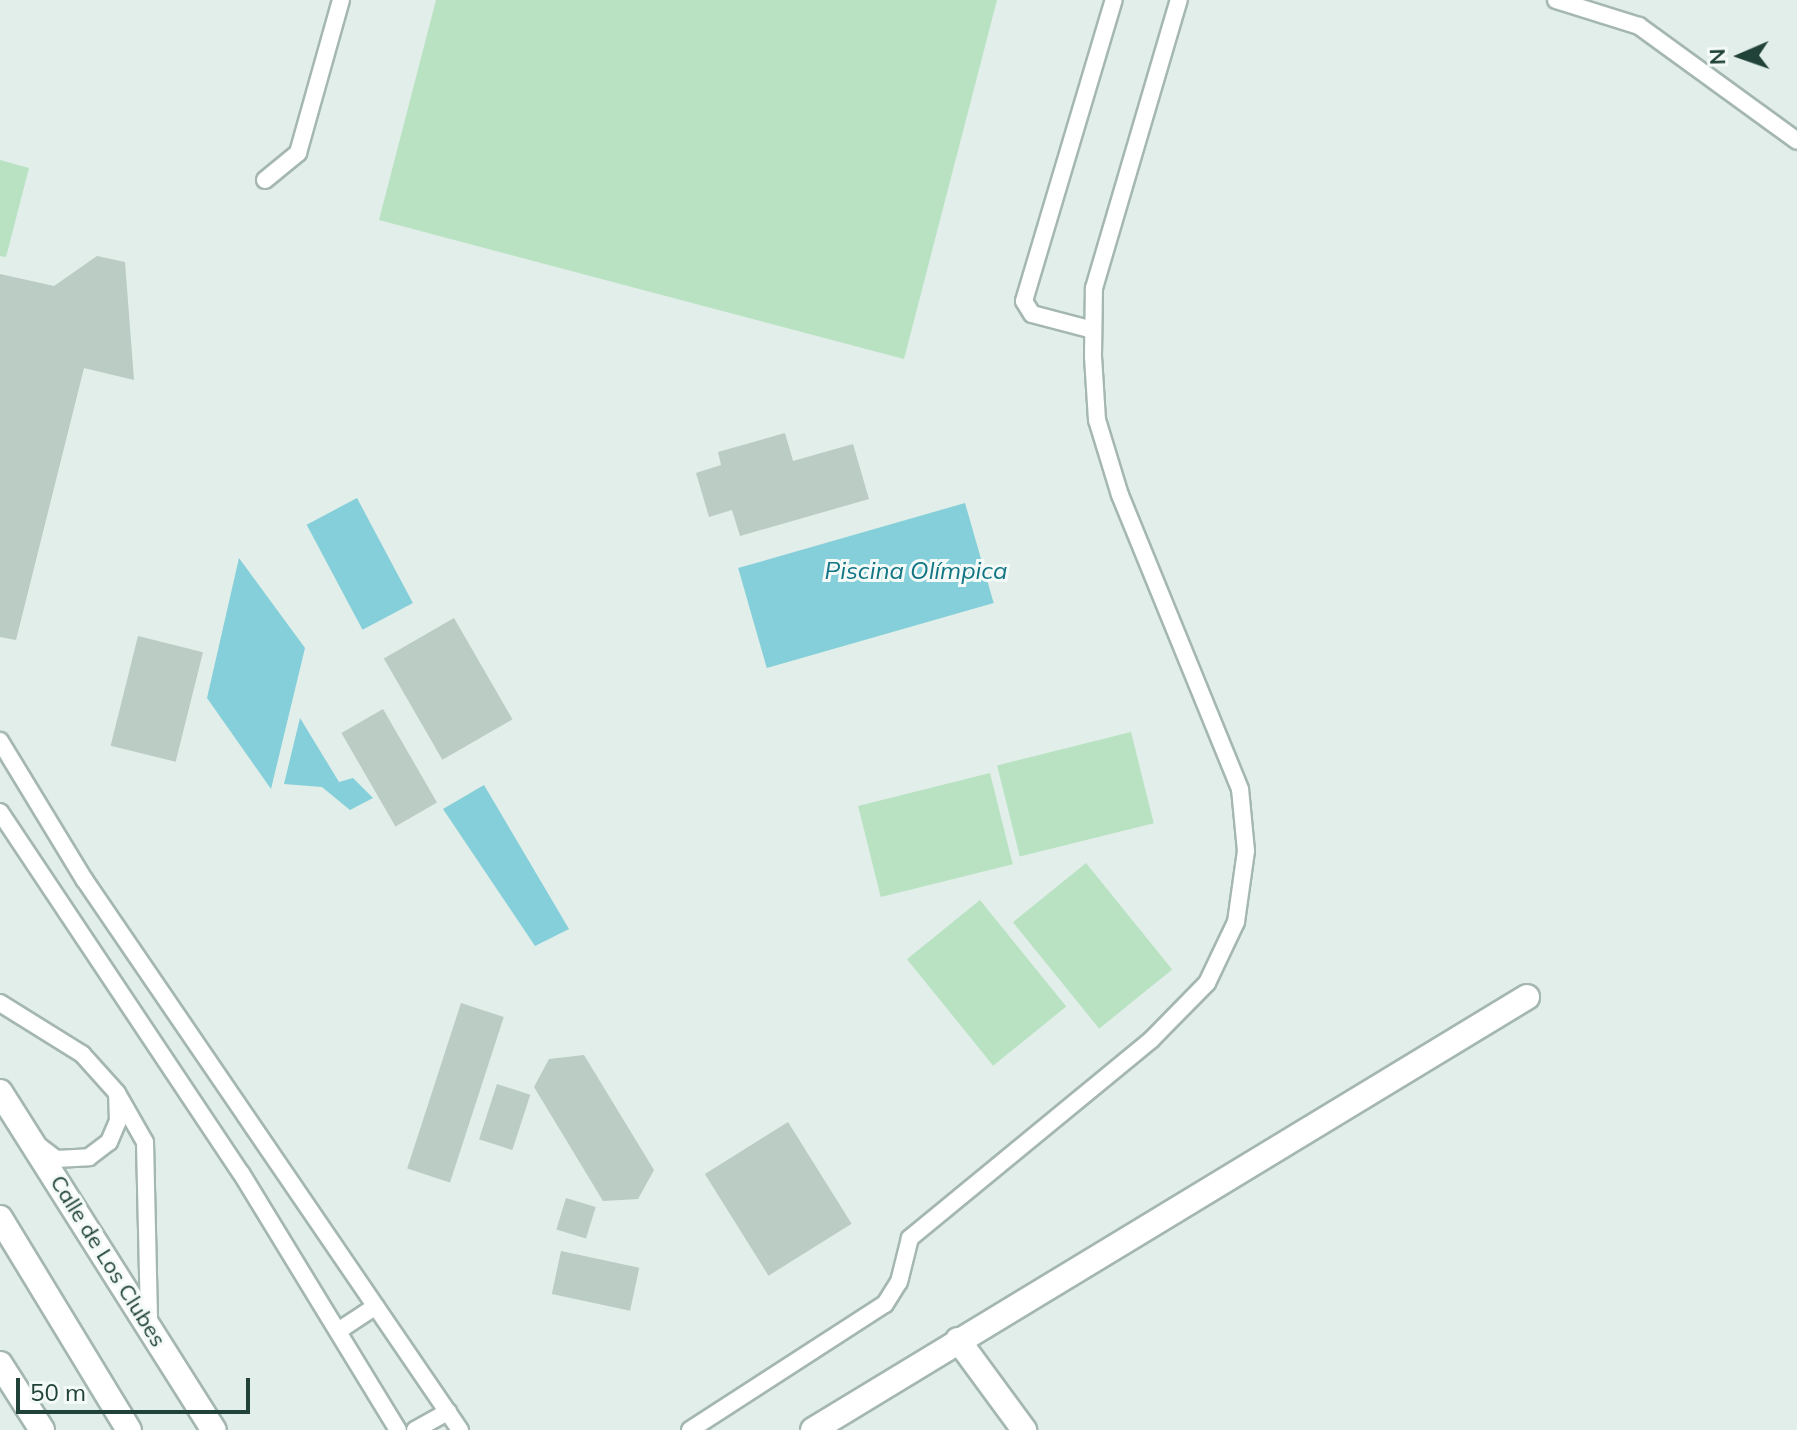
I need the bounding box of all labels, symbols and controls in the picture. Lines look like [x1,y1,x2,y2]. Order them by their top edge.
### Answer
north arrow [1701,16,1781,96]
text: N [1703,48,1731,66]
water label: Piscina Olímpica [825,557,1007,585]
street label: Calle de Los Clubes [45,1170,171,1352]
scale bar [20,1362,254,1412]
text: 50 m [30,1377,86,1407]

